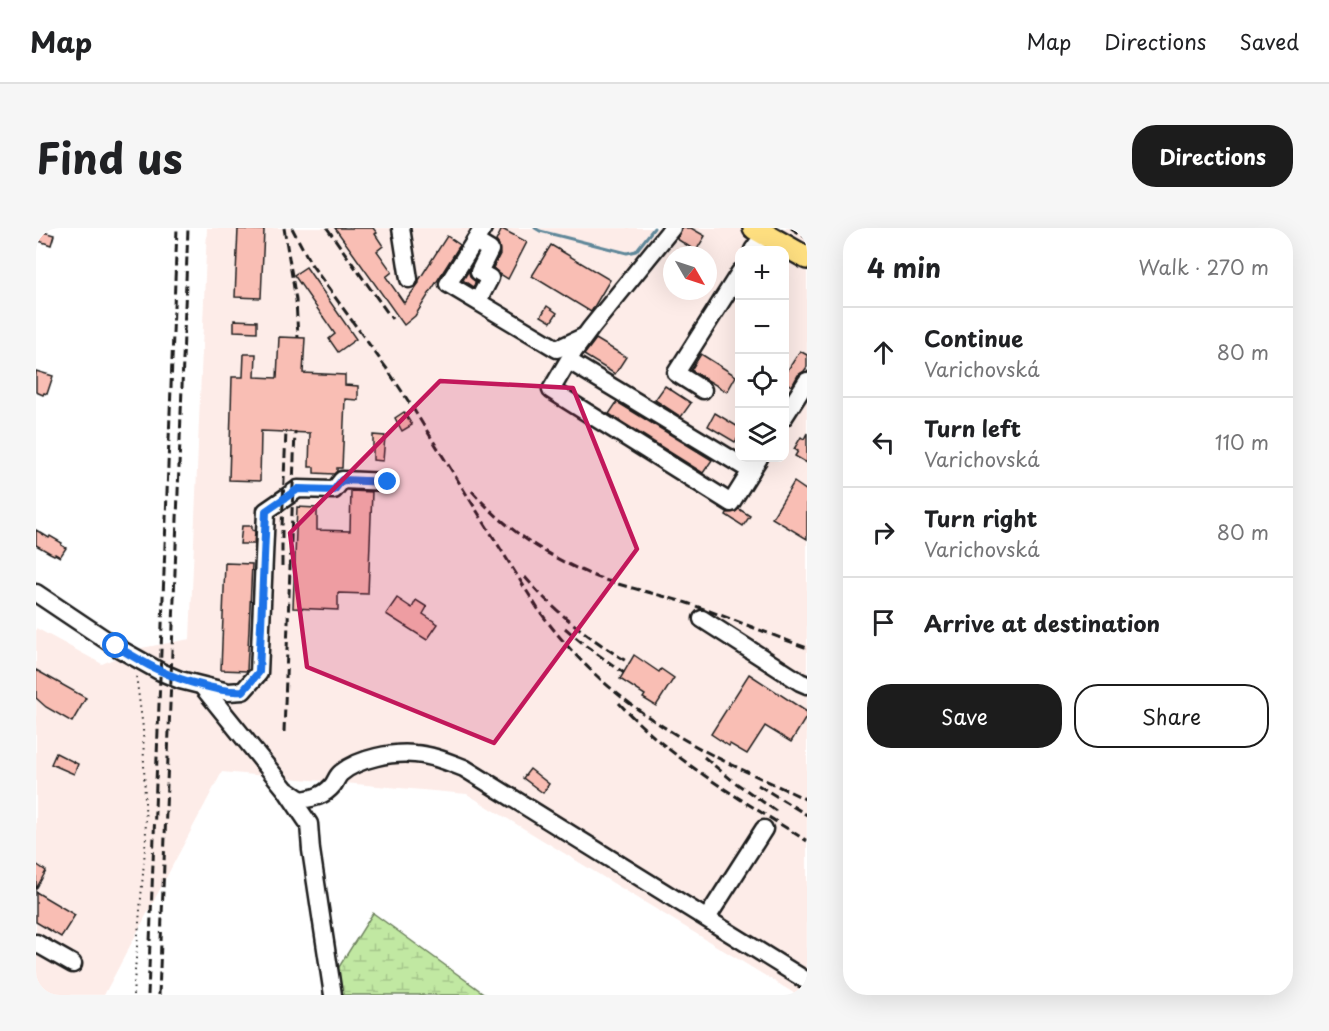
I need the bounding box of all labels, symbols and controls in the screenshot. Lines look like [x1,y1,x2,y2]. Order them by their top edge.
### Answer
text: Map [30,20,92,63]
text: Map [1026,25,1071,57]
text: Directions [1104,25,1206,57]
text: Saved [1239,25,1299,57]
text: Find us [36,125,183,188]
button: Directions [1132,125,1293,187]
north arrow [663,246,717,300]
map controls [735,246,789,462]
button: + [735,246,789,300]
text: 4 min [867,248,941,287]
text: Walk · 270 m [1138,252,1269,282]
button: − [735,300,789,354]
text: Continue [924,321,1023,354]
icon: ahead [867,336,900,369]
text: 80 m [1217,337,1269,367]
button: locate [735,354,789,408]
text: Varichovská [924,354,1040,384]
button: layers [735,408,789,462]
text: Turn left [924,411,1021,444]
icon: left [867,426,900,459]
text: 110 m [1215,427,1269,457]
text: Varichovská [924,444,1040,474]
route end [374,468,400,494]
text: Turn right [924,501,1037,534]
icon: right [867,516,900,549]
text: 80 m [1217,517,1269,547]
text: Varichovská [924,534,1040,564]
icon: arrive [867,606,900,639]
text: Arrive at destination [924,606,1160,639]
route start [102,632,128,658]
button: Save [867,684,1062,748]
button: Share [1074,684,1269,748]

